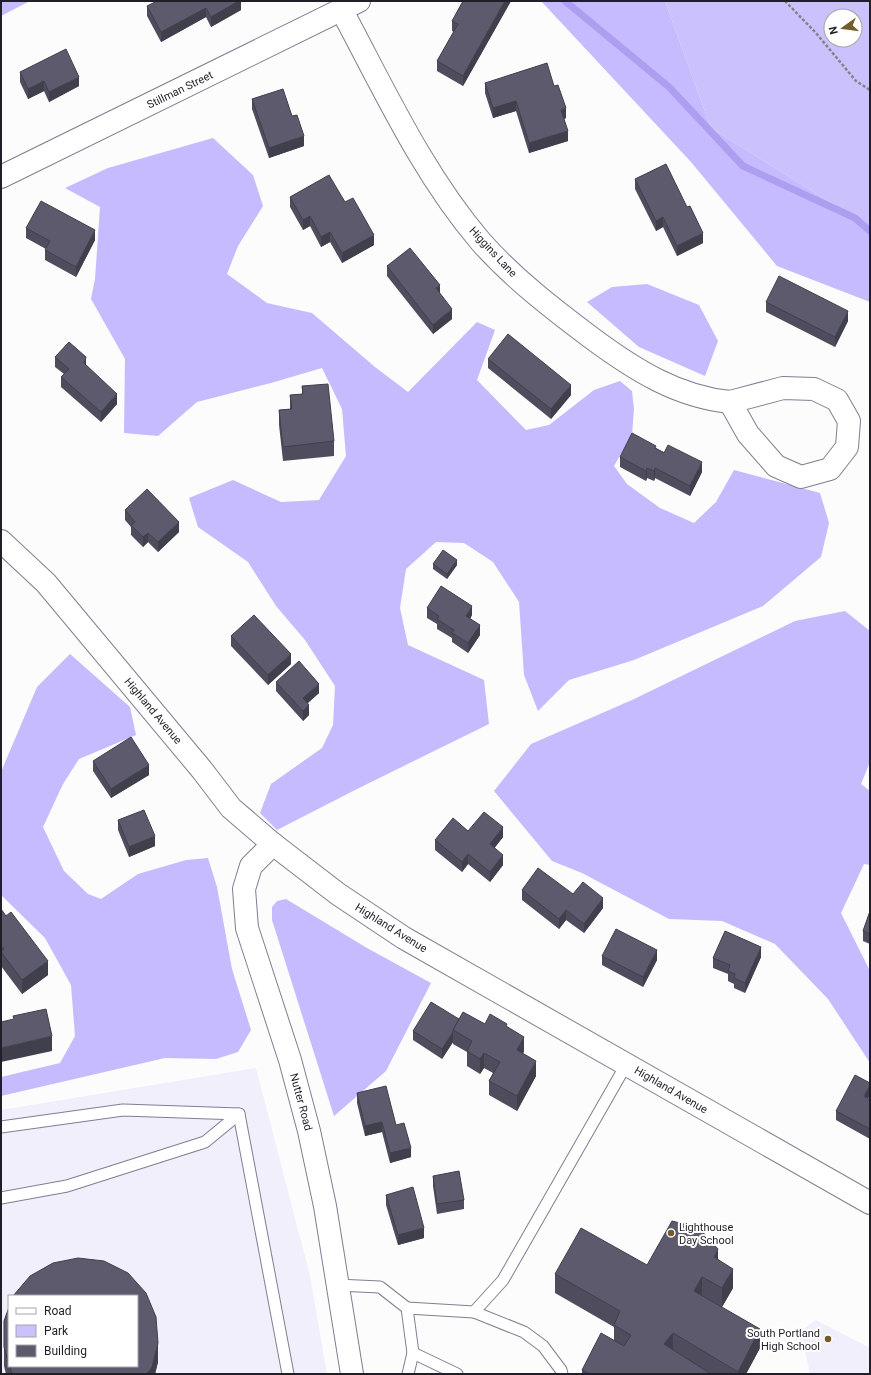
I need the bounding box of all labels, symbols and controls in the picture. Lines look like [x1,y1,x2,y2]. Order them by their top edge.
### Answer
north arrow [823,8,863,48]
text: N [826,25,841,36]
street label: Stillman Street [145,68,215,112]
street label: Higgins Lane [466,224,520,280]
street label: Highland Avenue [122,675,185,747]
street label: Highland Avenue [353,901,430,955]
street label: Highland Avenue [632,1064,710,1116]
street label: Nutter Road [287,1072,315,1132]
place label: Lighthouse Day School [679,1221,734,1247]
marker: Lighthouse Day School [666,1228,676,1238]
legend [8,1295,138,1367]
text: Road [44,1304,72,1318]
text: Park [44,1324,69,1338]
place label: South Portland High School [747,1327,820,1353]
marker: South Portland High School [823,1334,833,1344]
text: Building [44,1344,87,1358]

